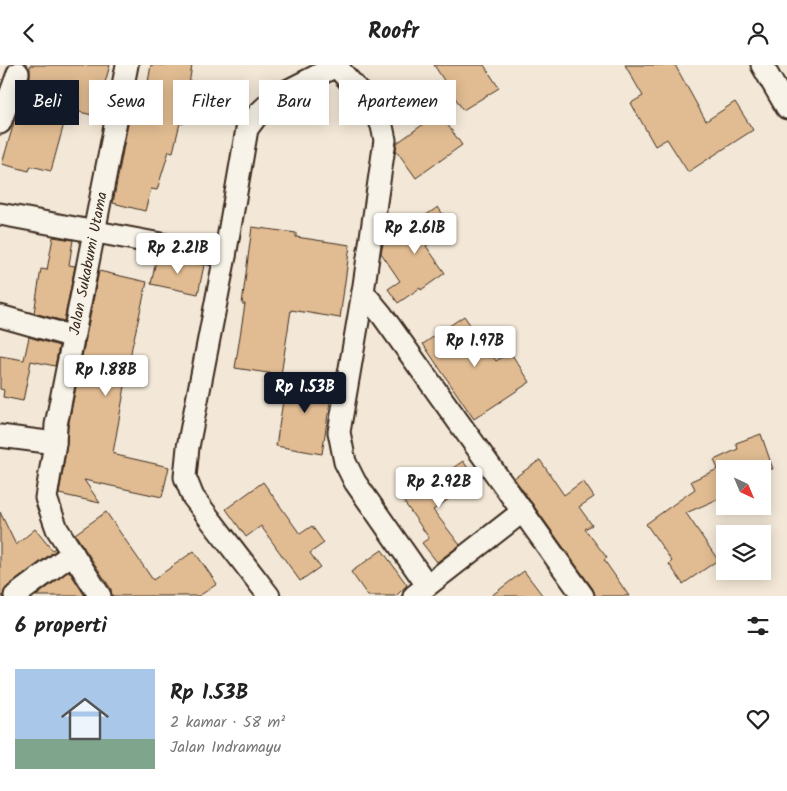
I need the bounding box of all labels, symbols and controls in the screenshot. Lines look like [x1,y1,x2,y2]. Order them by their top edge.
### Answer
text: Roofr [368,15,419,50]
icon: back [15,19,43,47]
icon: person [744,19,772,47]
chip: Beli [15,80,79,125]
chip: Sewa [89,80,163,125]
chip: Filter [173,80,249,125]
chip: Baru [259,80,329,125]
chip: Apartemen [339,80,456,125]
street label: Jalan Sukabumi Utama [63,190,115,337]
pin: Rp 2.61B [363,213,467,255]
text: Rp 2.61B [385,216,446,241]
pin: Rp 2.21B [126,233,230,275]
text: Rp 2.21B [147,236,209,261]
pin: Rp 1.97B [423,325,527,368]
text: Rp 1.97B [446,329,504,354]
pin: Rp 1.88B [54,355,158,397]
text: Rp 1.88B [75,358,137,383]
pin: Rp 1.53B [253,371,357,414]
text: Rp 1.53B [275,375,335,400]
north arrow [716,460,771,515]
map controls [716,460,771,580]
pin: Rp 2.92B [387,467,491,509]
text: Rp 2.92B [407,470,471,495]
button: layers [716,525,771,580]
text: 6 properti [15,610,107,643]
icon: filters [744,612,772,640]
text: Rp 1.53B [170,677,249,710]
icon: home [55,689,115,749]
icon: heart [744,705,772,733]
text: 2 kamar · 58 m² [170,710,285,735]
text: Jalan Indramayu [170,735,281,760]

